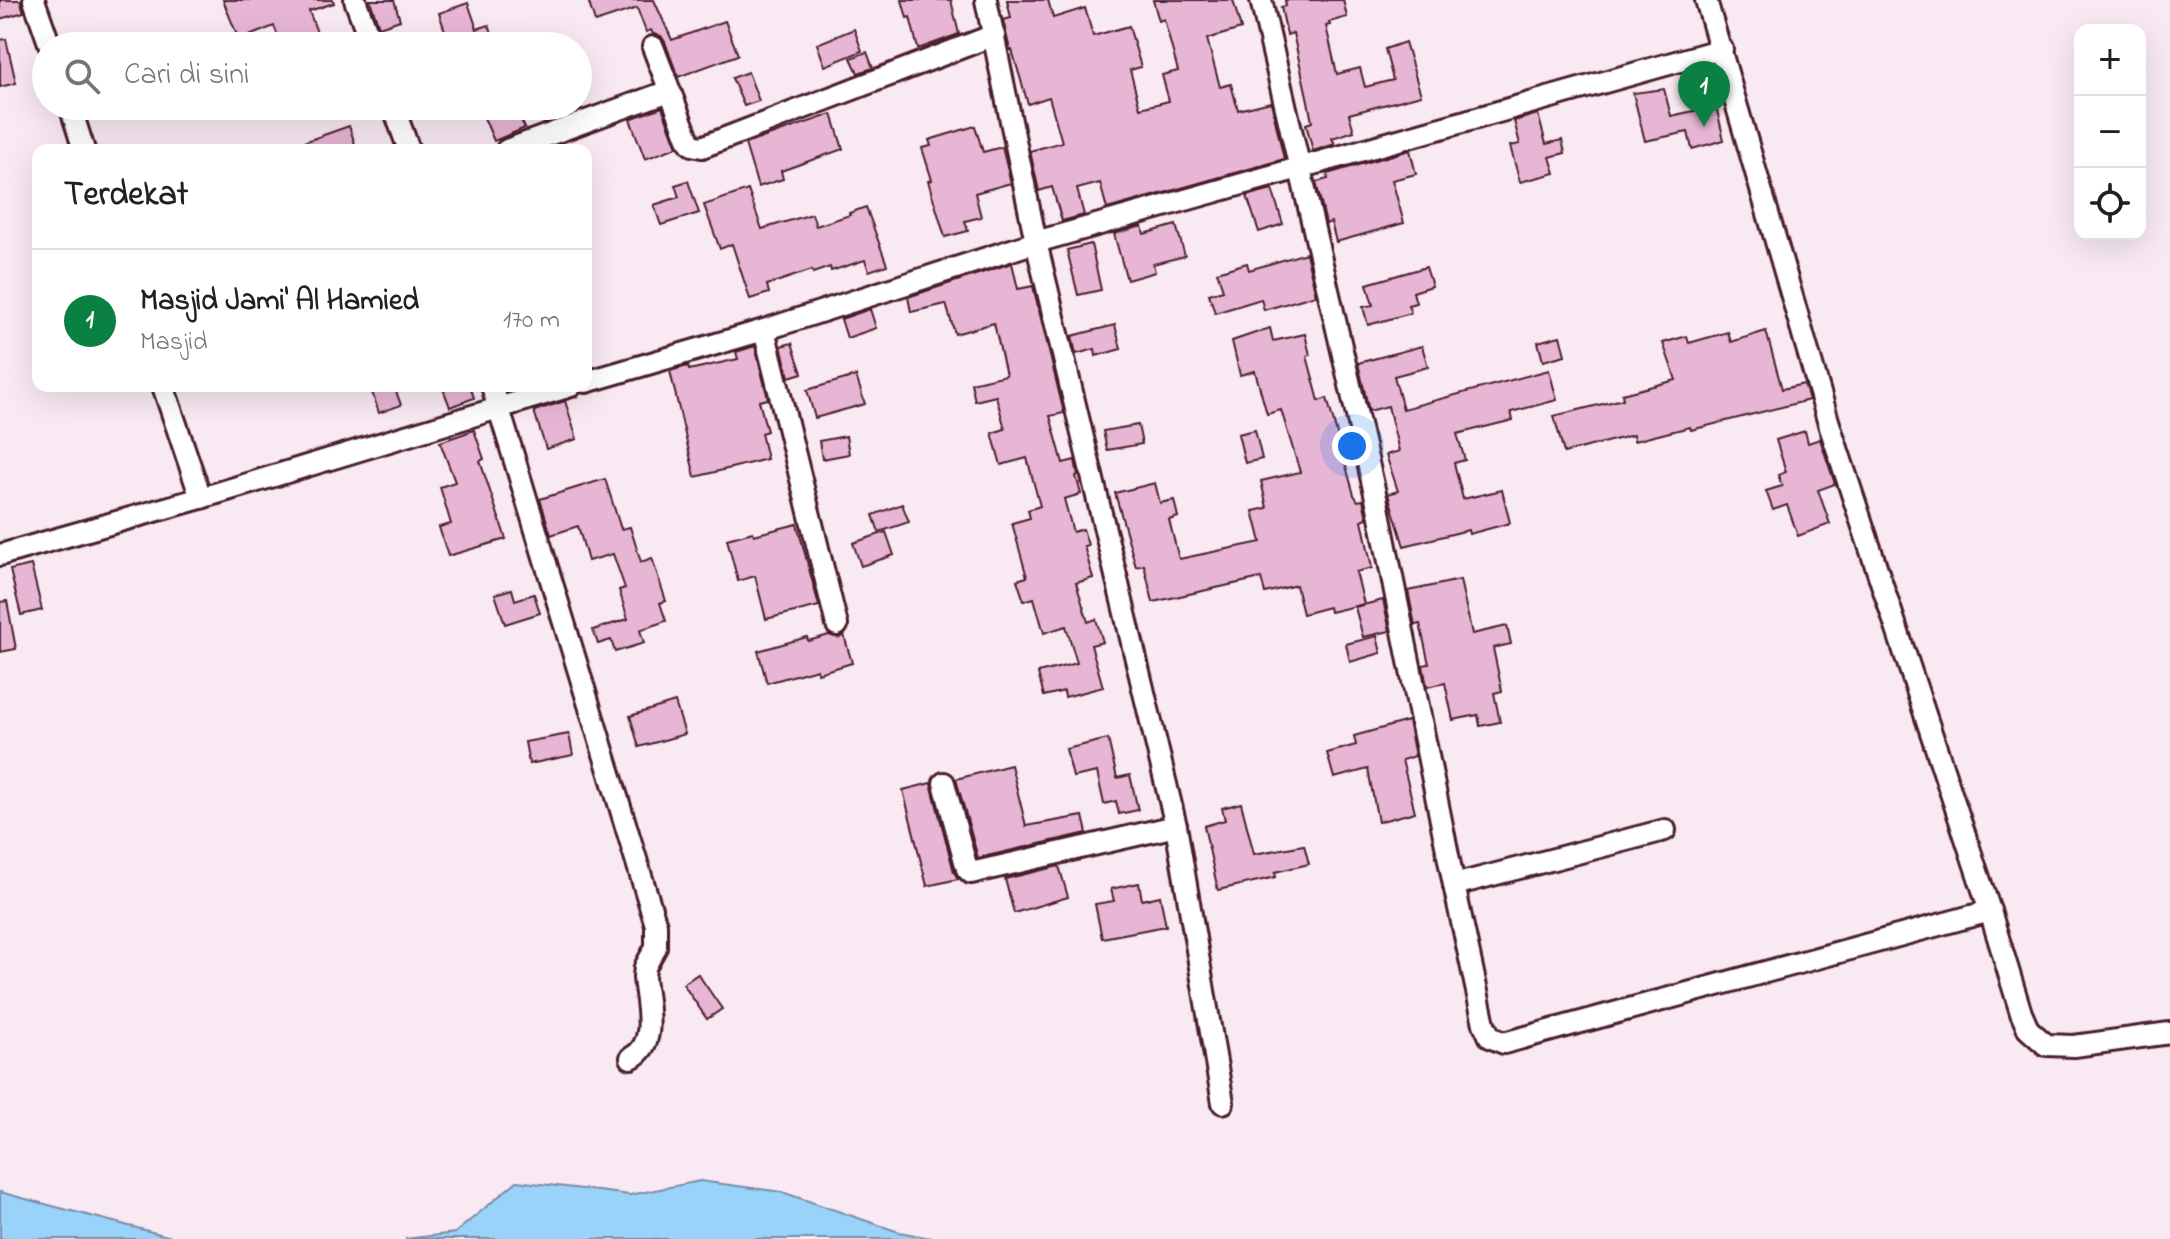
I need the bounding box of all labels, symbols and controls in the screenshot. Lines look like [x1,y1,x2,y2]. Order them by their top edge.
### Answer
map controls [2074,24,2146,240]
button: + [2074,24,2146,96]
search box [32,32,592,120]
icon: search [60,54,104,98]
text: Cari di sini [124,54,250,98]
pin: 1 [1678,61,1730,127]
button: − [2074,96,2146,168]
button: locate [2074,168,2146,240]
text: Terdekat [64,171,188,221]
text: Masjid Jami' Al Hamied [140,280,419,324]
text: 1 [86,302,94,340]
text: 170 m [503,302,560,340]
text: Masjid [140,324,208,362]
your location [1332,426,1372,466]

